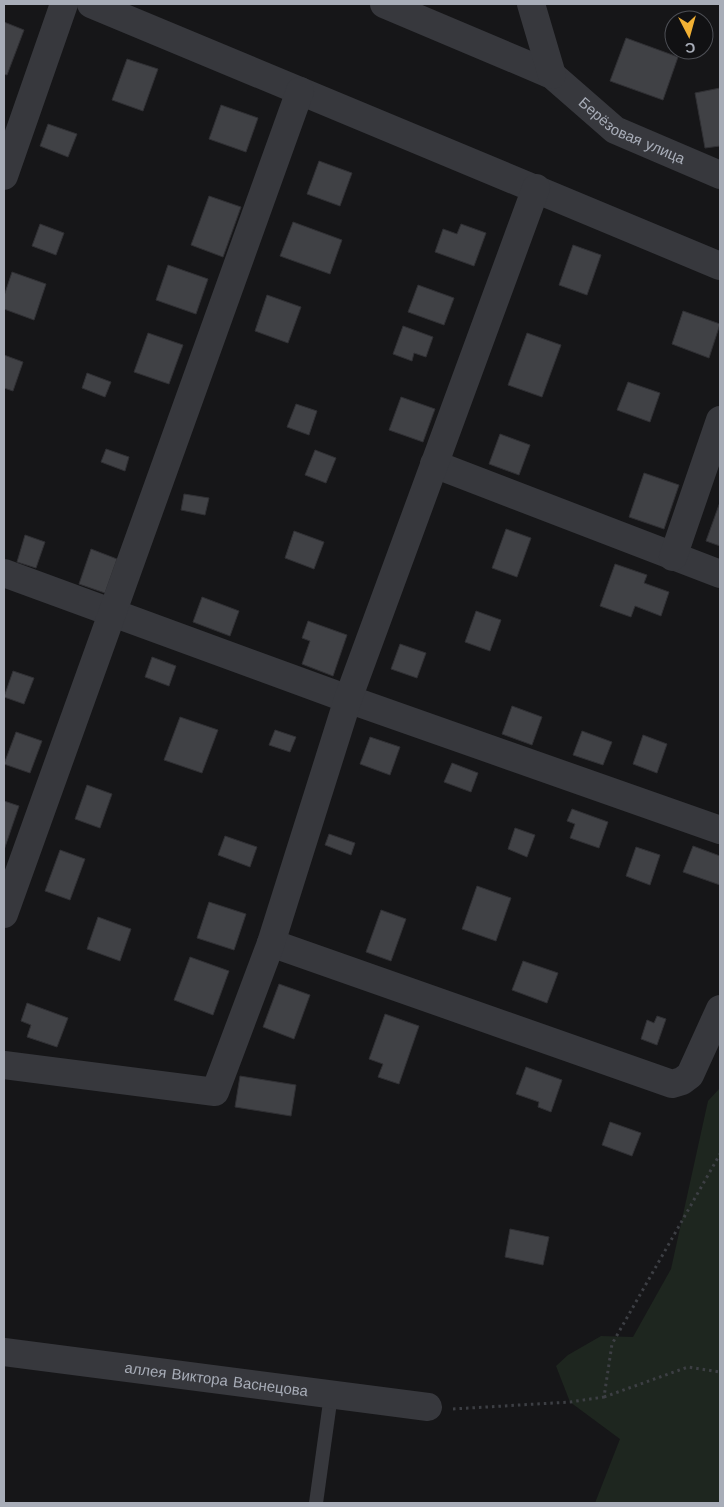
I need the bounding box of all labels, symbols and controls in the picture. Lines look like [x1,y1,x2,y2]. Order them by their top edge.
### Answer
north arrow [664,10,714,60]
text: С [684,39,696,56]
street label: Берёзовая улица [575,93,688,168]
street label: аллея Виктора Васнецова [123,1359,310,1400]

